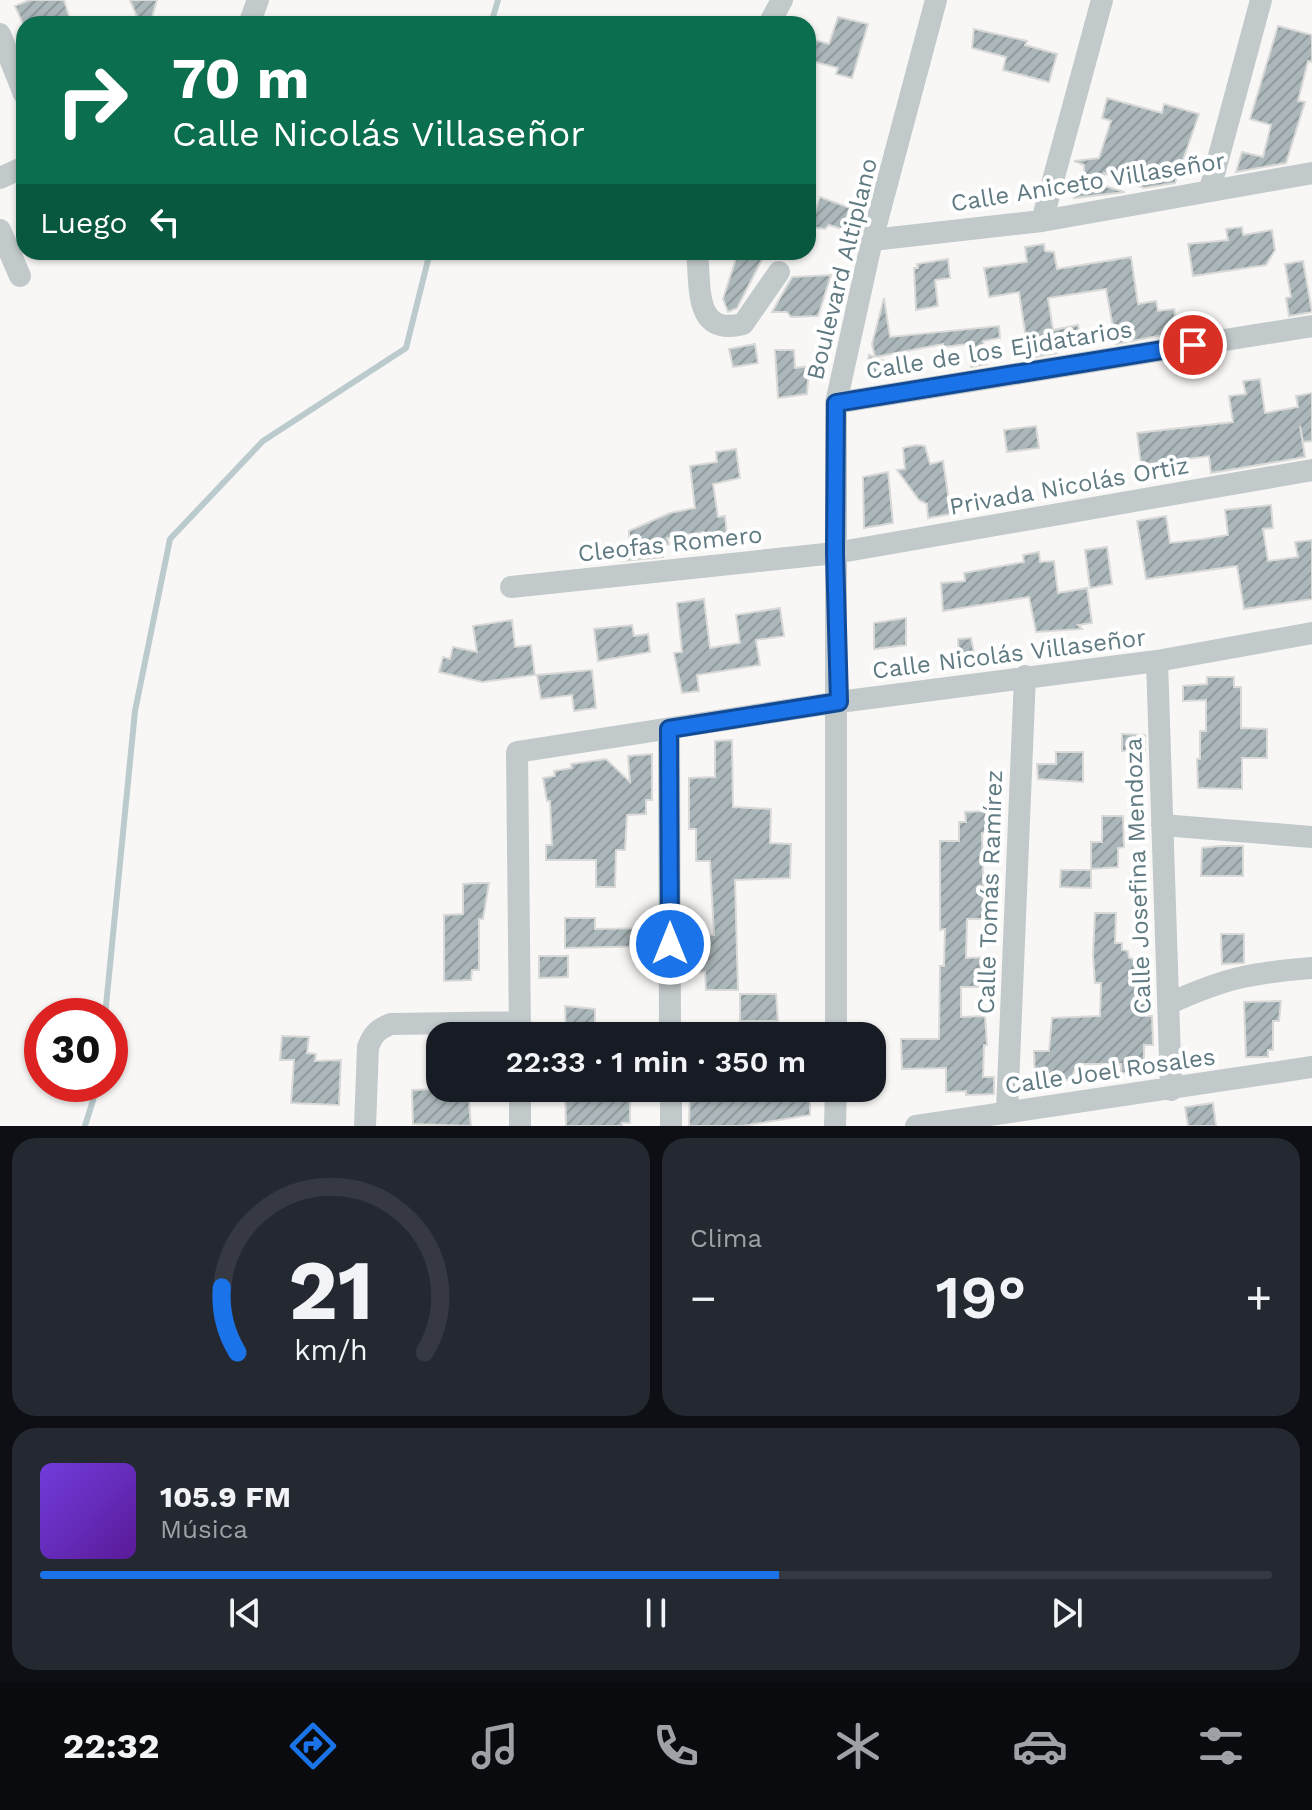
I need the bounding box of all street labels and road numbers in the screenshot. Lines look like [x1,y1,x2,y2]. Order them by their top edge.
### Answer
street label: Calle Aniceto Villaseñor [949,146,1227,218]
street label: Boulevard Altiplano [801,155,883,383]
street label: Calle de los Ejidatarios [864,315,1134,385]
street label: Privada Nicolás Ortiz [947,451,1191,521]
street label: Cleofas Romero [576,520,764,568]
street label: Calle Nicolás Villaseñor [871,623,1148,685]
street label: Calle Josefina Mendoza [1119,737,1157,1015]
street label: Calle Tomás Ramírez [972,769,1008,1015]
street label: Calle Joel Rosales [1003,1042,1217,1100]

